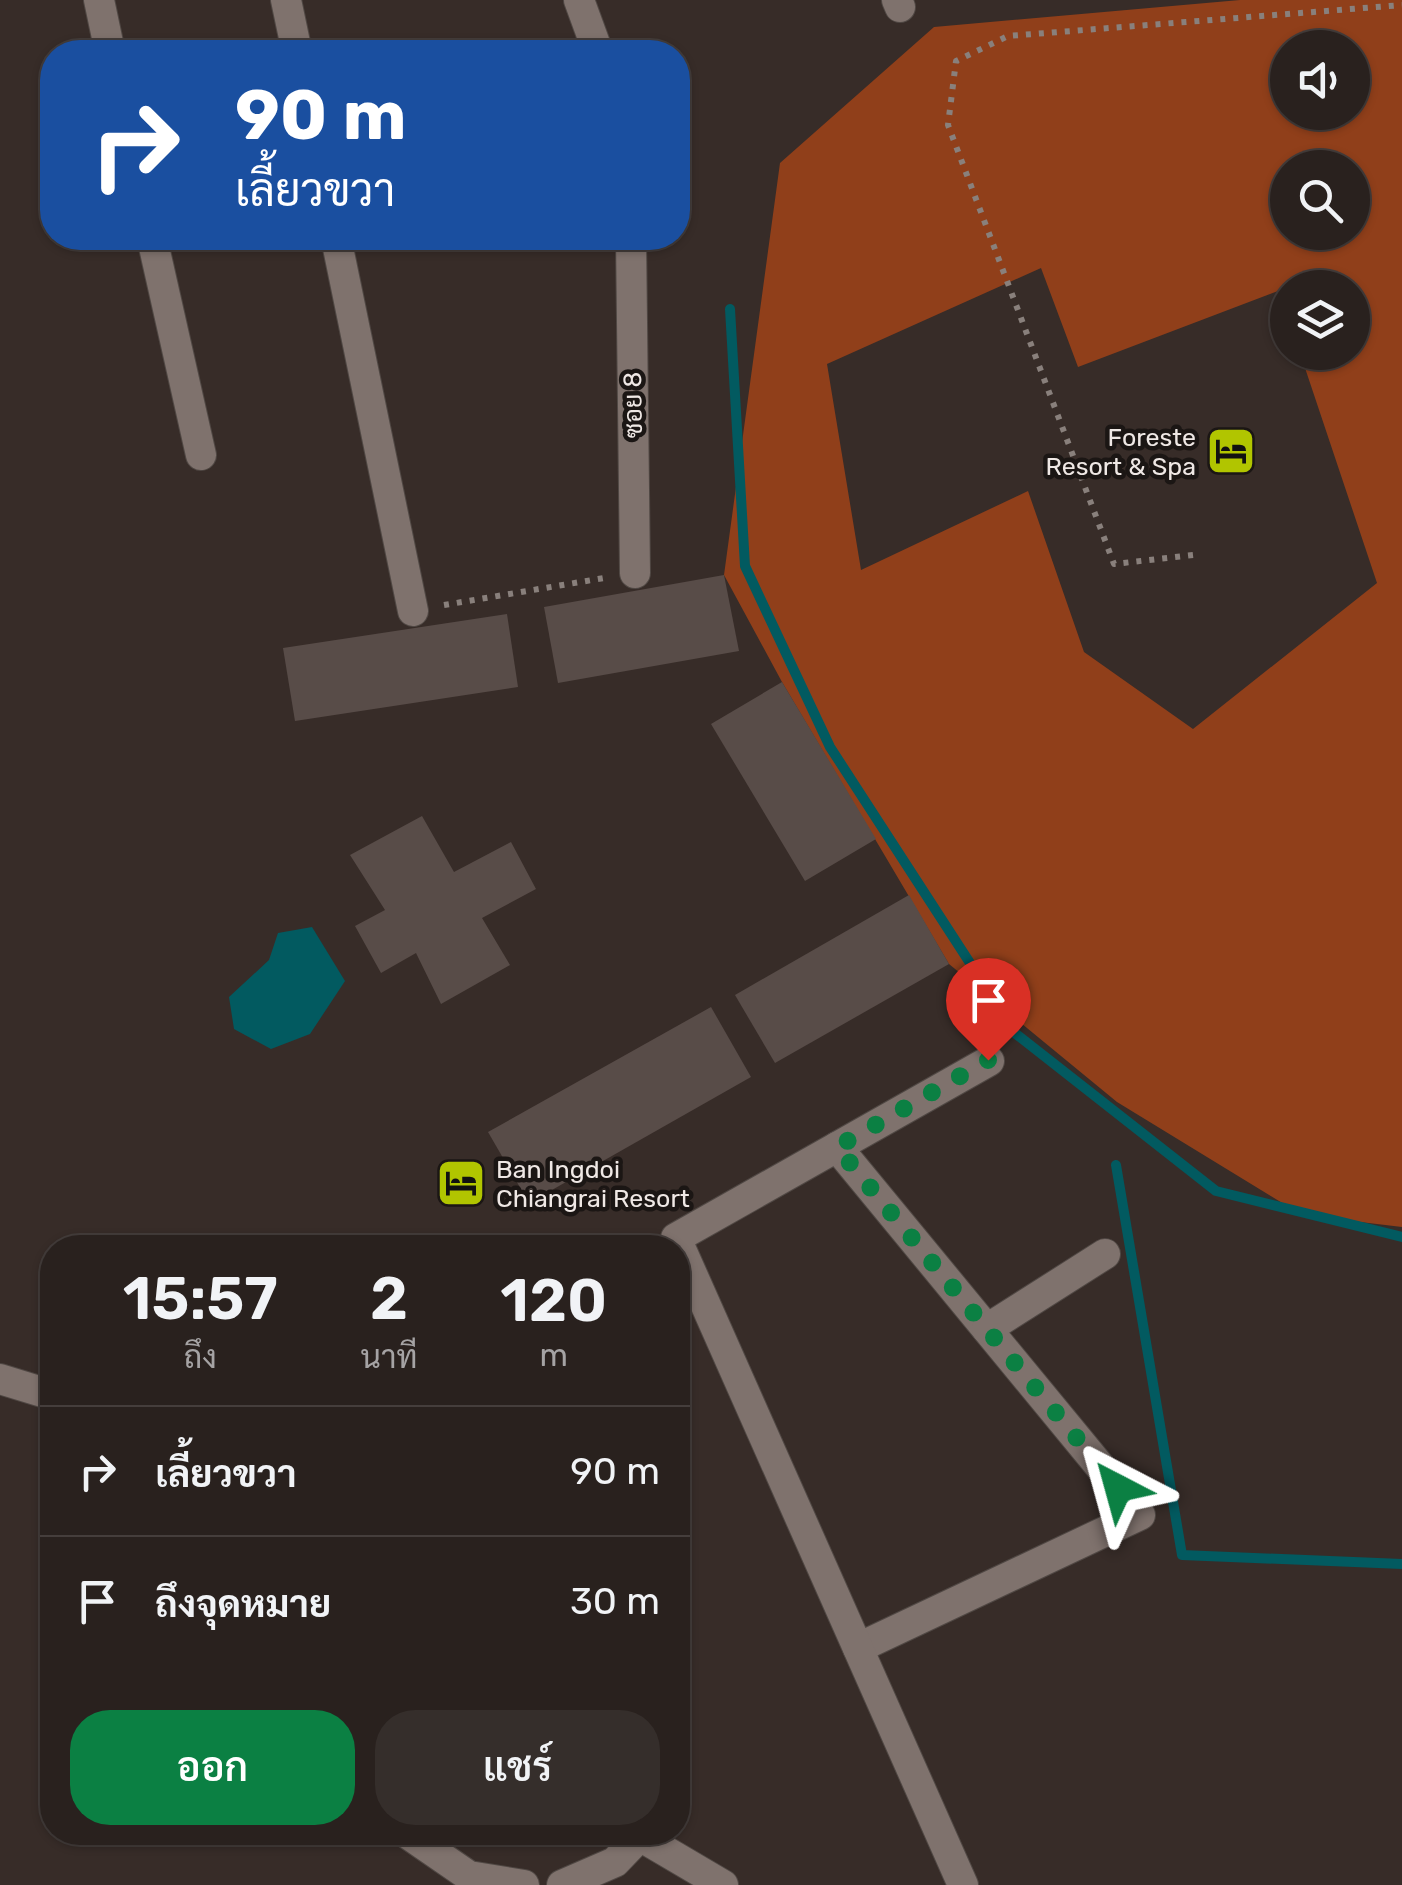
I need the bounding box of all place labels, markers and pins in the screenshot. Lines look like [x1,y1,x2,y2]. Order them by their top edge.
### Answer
place label: Foreste Resort & Spa [1046,423,1196,481]
hotel icon: Foreste Resort & Spa [1205,425,1257,477]
pin [946,958,1031,1061]
place label: Ban Ingdoi Chiangrai Resort [496,1155,690,1213]
hotel icon: Ban Ingdoi Chiangrai Resort [435,1157,487,1209]

